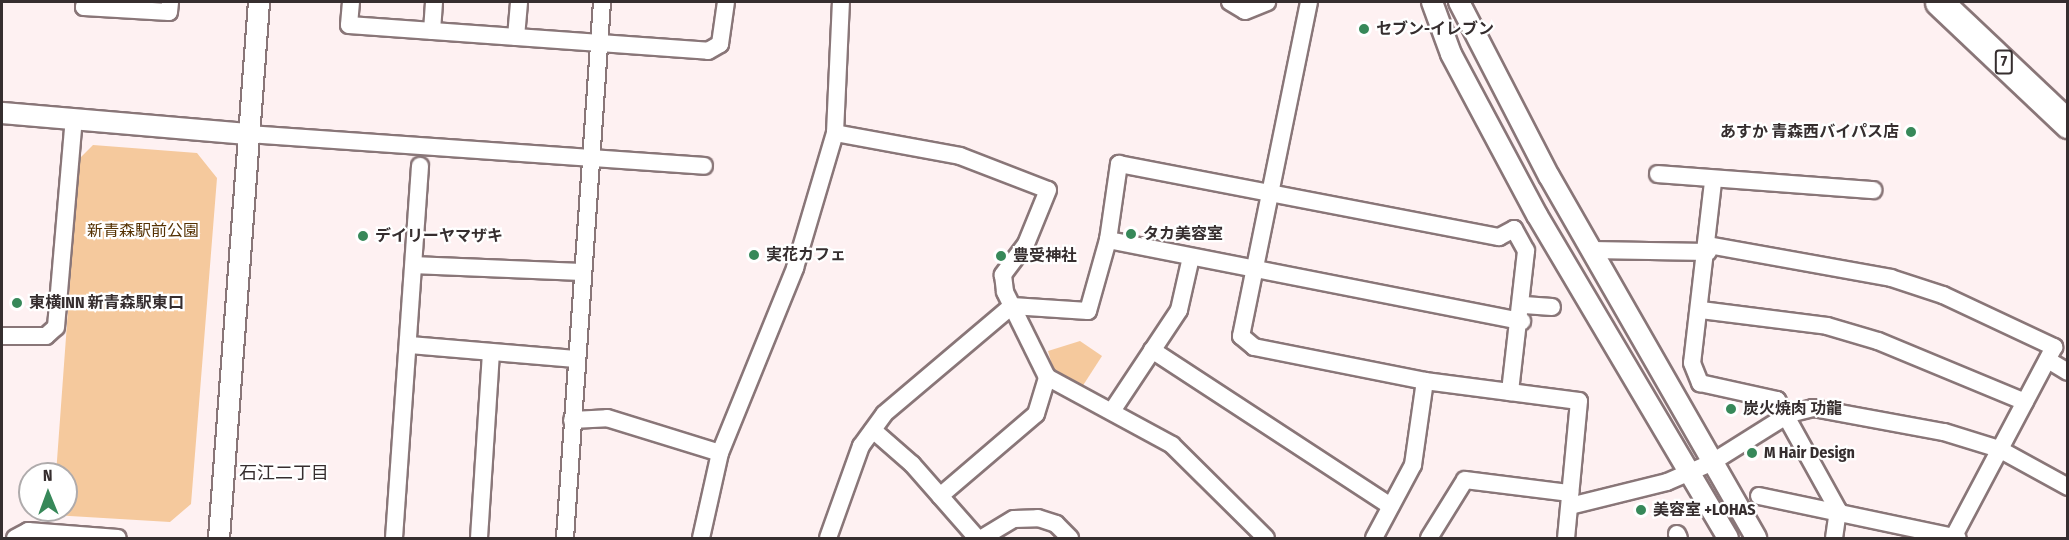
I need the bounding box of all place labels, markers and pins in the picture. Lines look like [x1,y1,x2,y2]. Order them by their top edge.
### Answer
place label: セブン-イレブン [1376,19,1494,39]
marker: セブン-イレブン [1357,22,1371,36]
place label: あすか 青森西バイパス店 [1720,122,1899,142]
marker: あすか 青森西バイパス店 [1904,125,1918,139]
place label: タカ美容室 [1143,224,1223,244]
place label: デイリーヤマザキ [375,226,503,246]
marker: タカ美容室 [1124,227,1138,241]
marker: デイリーヤマザキ [356,229,370,243]
place label: 実花カフェ [766,245,846,265]
place label: 豊受神社 [1013,246,1077,266]
marker: 実花カフェ [747,248,761,262]
marker: 豊受神社 [994,249,1008,263]
place label: 東横INN 新青森駅東口 [29,293,184,313]
marker: 東横INN 新青森駅東口 [10,296,24,310]
place label: 炭火焼肉 功龍 [1743,399,1842,419]
marker: 炭火焼肉 功龍 [1724,402,1738,416]
place label: M Hair Design [1764,443,1855,463]
marker: M Hair Design [1745,446,1759,460]
place label: 美容室 +LOHAS [1653,500,1756,520]
marker: 美容室 +LOHAS [1634,503,1648,517]

